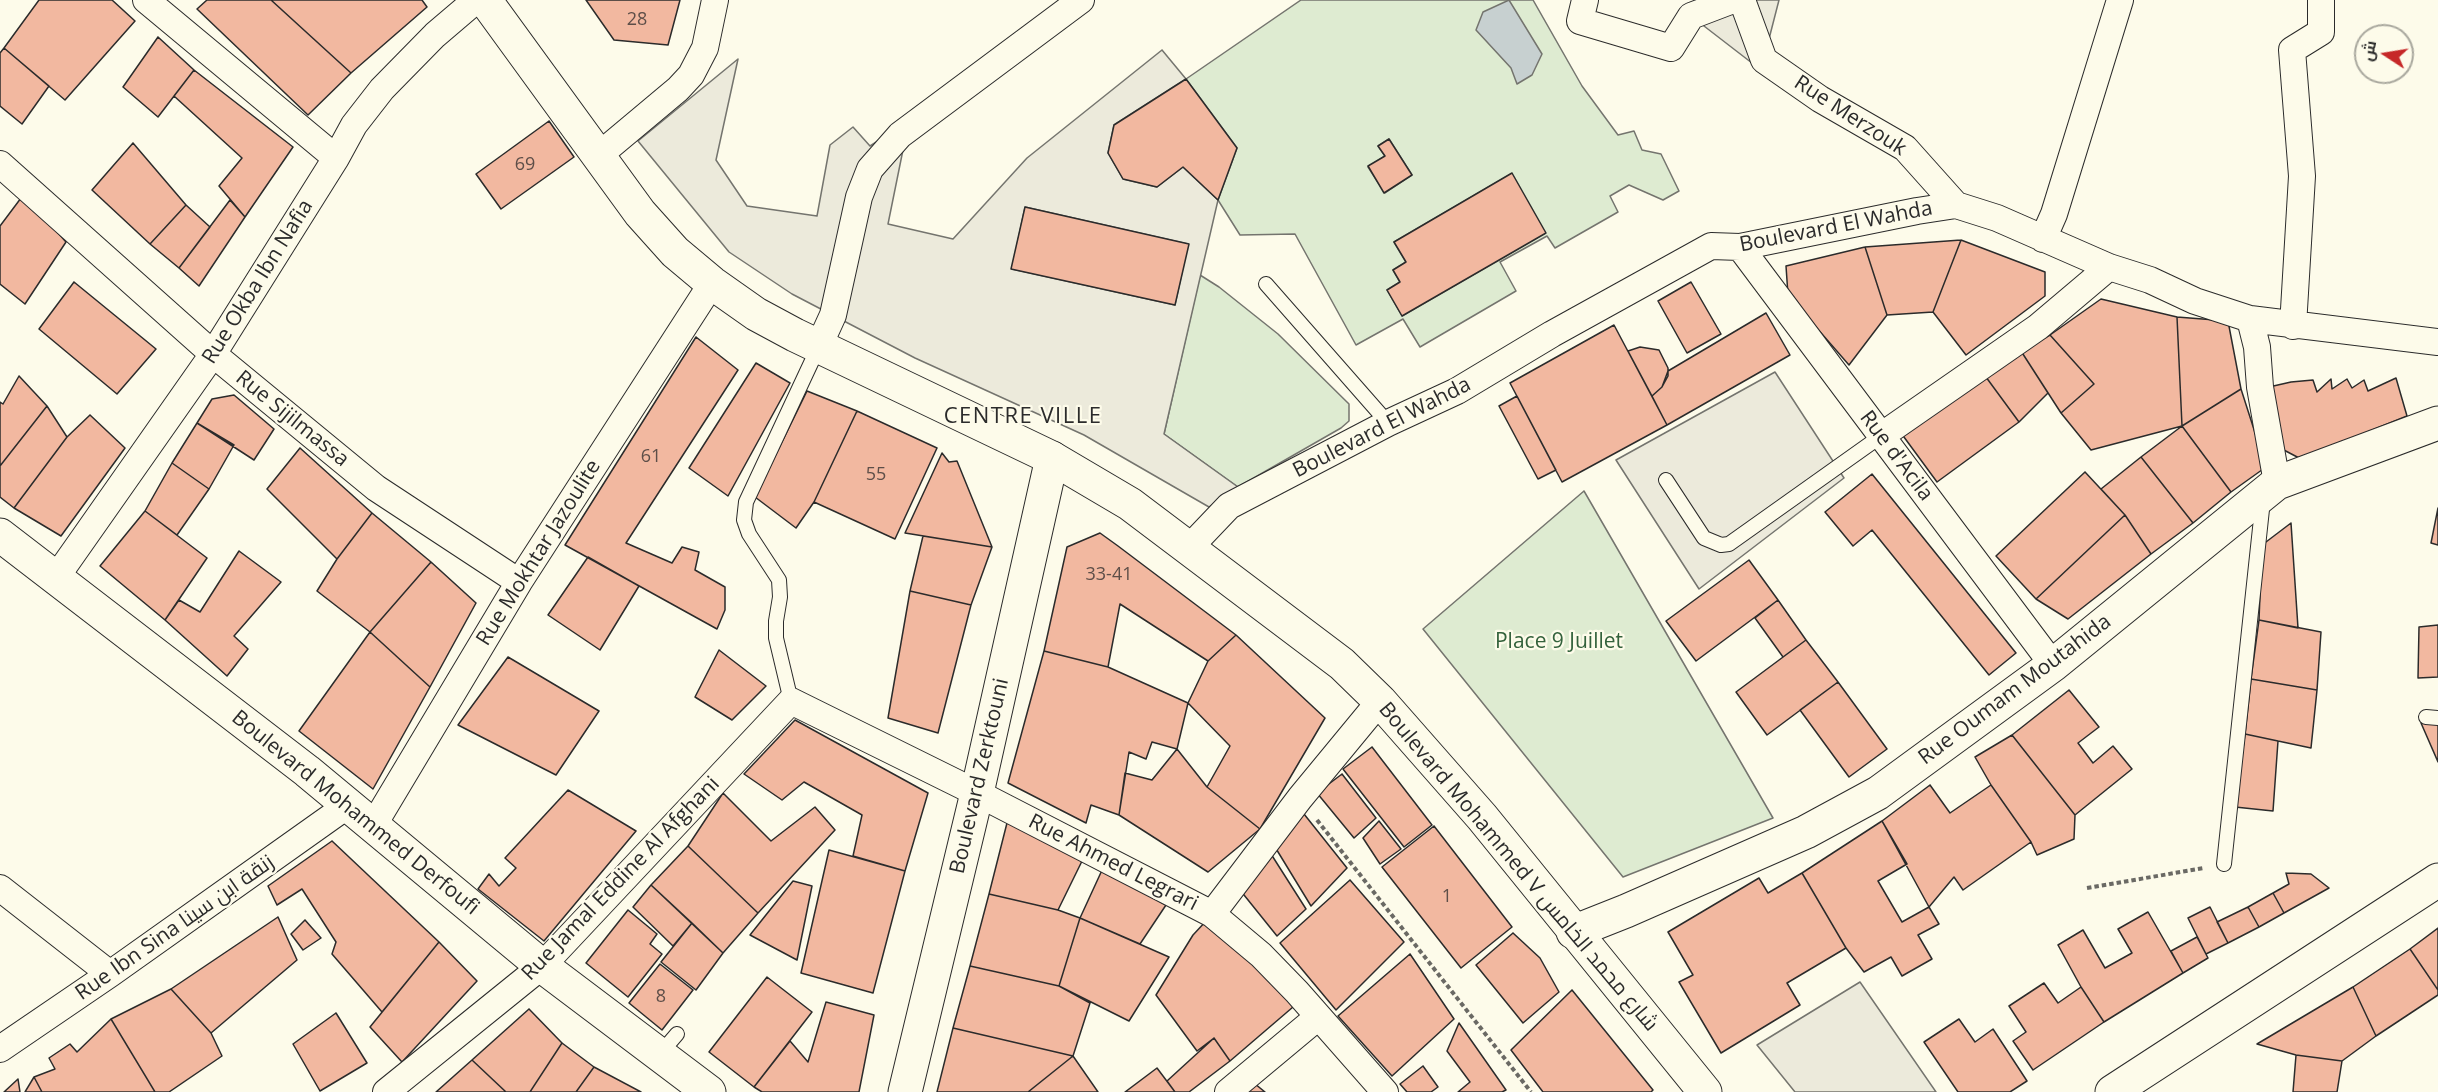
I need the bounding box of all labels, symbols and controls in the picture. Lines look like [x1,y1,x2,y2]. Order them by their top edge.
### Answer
house number: 28 [627,9,647,31]
north arrow [2354,24,2414,84]
text: ش [2355,38,2381,63]
street label: Rue Merzouk [1789,70,1911,162]
house number: 69 [515,154,535,176]
street label: Rue Okba Ibn Nafia [197,195,319,369]
street label: Boulevard El Wahda [1737,196,1935,258]
street label: Rue Sijilmassa [230,366,354,472]
street label: Boulevard El Wahda [1289,372,1475,484]
district label: CENTRE VILLE [944,404,1102,430]
street label: Rue d'Acila [1854,406,1938,506]
house number: 61 [641,446,661,468]
street label: Rue Mokhtar Jazoulite [472,455,606,651]
house number: 55 [866,464,886,486]
house number: 33-41 [1086,564,1132,586]
street label: Rue Oumam Moutahida [1914,609,2116,771]
park label: Place 9 Juillet [1495,629,1623,655]
street label: Boulevard Zerktouni [945,676,1015,876]
street label: Boulevard Mohammed V شارع محمد الخامس [1373,698,1663,1036]
street label: Boulevard Mohammed Derfoufi [226,705,484,921]
street label: Rue Jamal Eddine Al Afghani [517,772,725,986]
street label: Rue Ahmed Legrari [1024,809,1202,917]
street label: Rue Ibn Sina زنقة ابن سينا [71,850,279,1006]
house number: 1 [1442,886,1452,908]
house number: 8 [656,986,666,1008]

